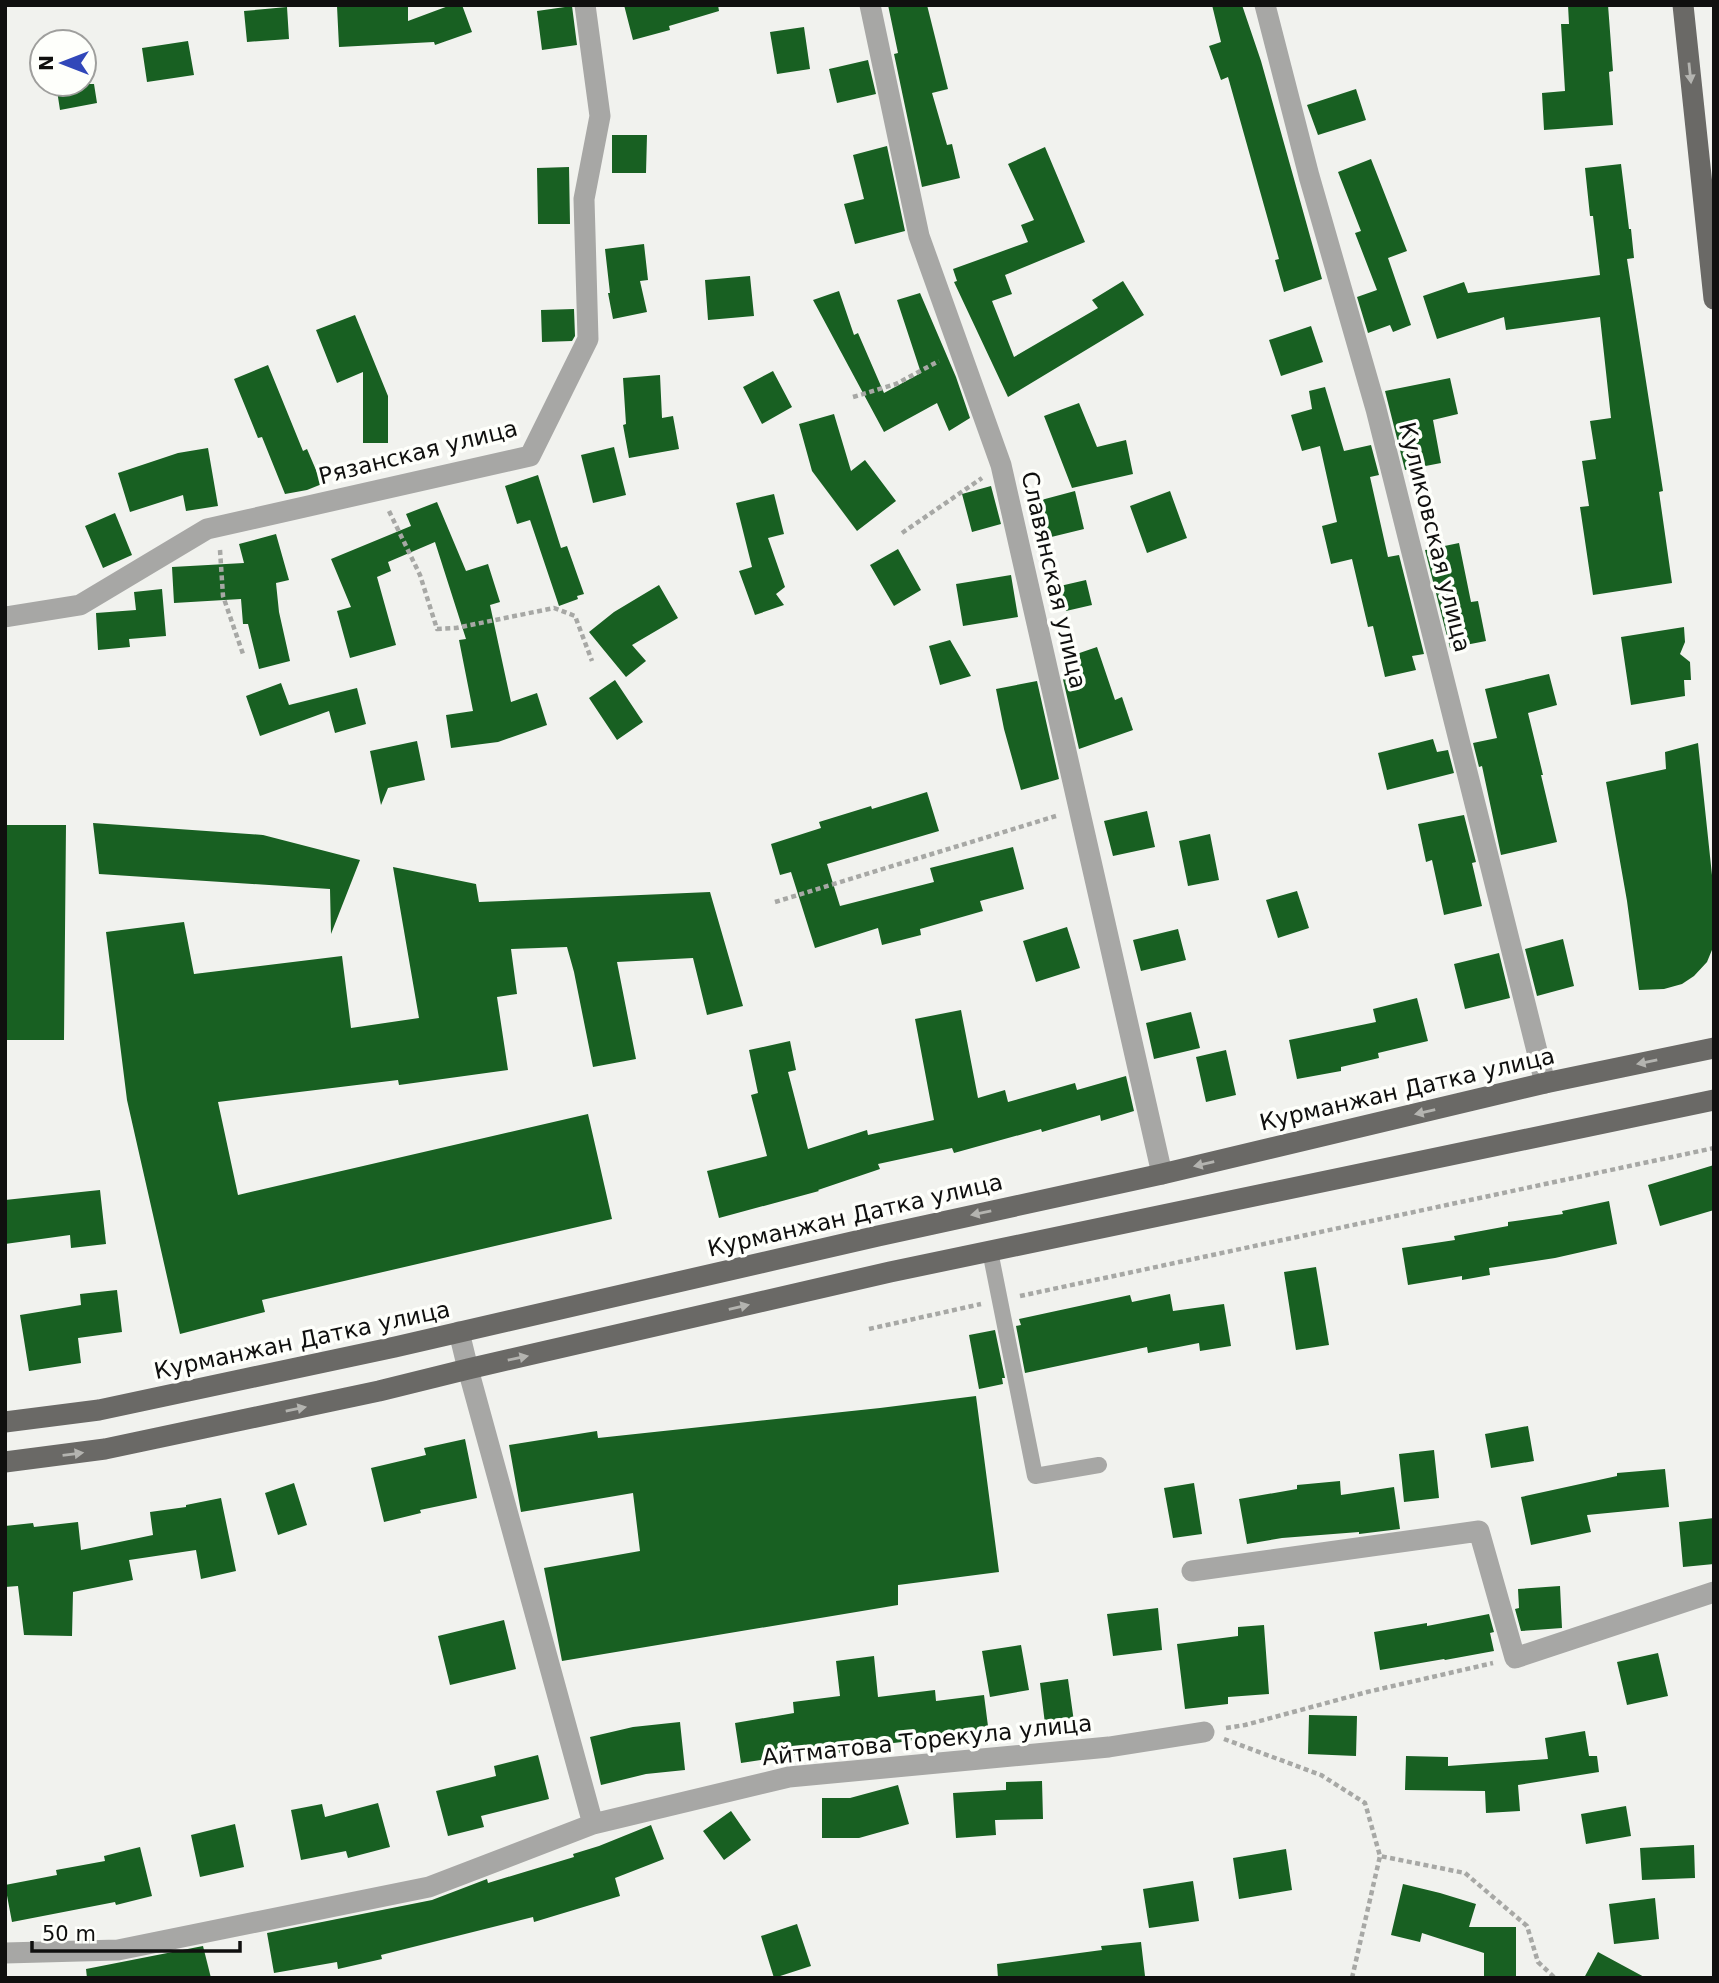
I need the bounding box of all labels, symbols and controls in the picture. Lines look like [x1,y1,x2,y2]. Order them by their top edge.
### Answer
north arrow [28,28,98,98]
text: N [35,55,57,71]
one-way arrow [1685,62,1696,84]
street label: Рязанская улица [316,415,520,489]
street label: Куликовская улица [1394,419,1476,655]
street label: Славянская улица [1016,469,1092,691]
street label: Курманжан Датка улица [1257,1042,1557,1136]
one-way arrow [1636,1056,1658,1067]
one-way arrow [1414,1106,1436,1117]
one-way arrow [1192,1159,1214,1170]
street label: Курманжан Датка улица [705,1168,1005,1262]
one-way arrow [970,1208,992,1219]
street label: Курманжан Датка улица [152,1296,452,1384]
one-way arrow [728,1301,750,1312]
one-way arrow [507,1353,529,1364]
one-way arrow [285,1403,307,1414]
one-way arrow [62,1448,84,1459]
street label: Айтматова Торекула улица [761,1710,1093,1770]
scale bar [32,1910,240,1954]
text: 50 m [42,1922,96,1946]

